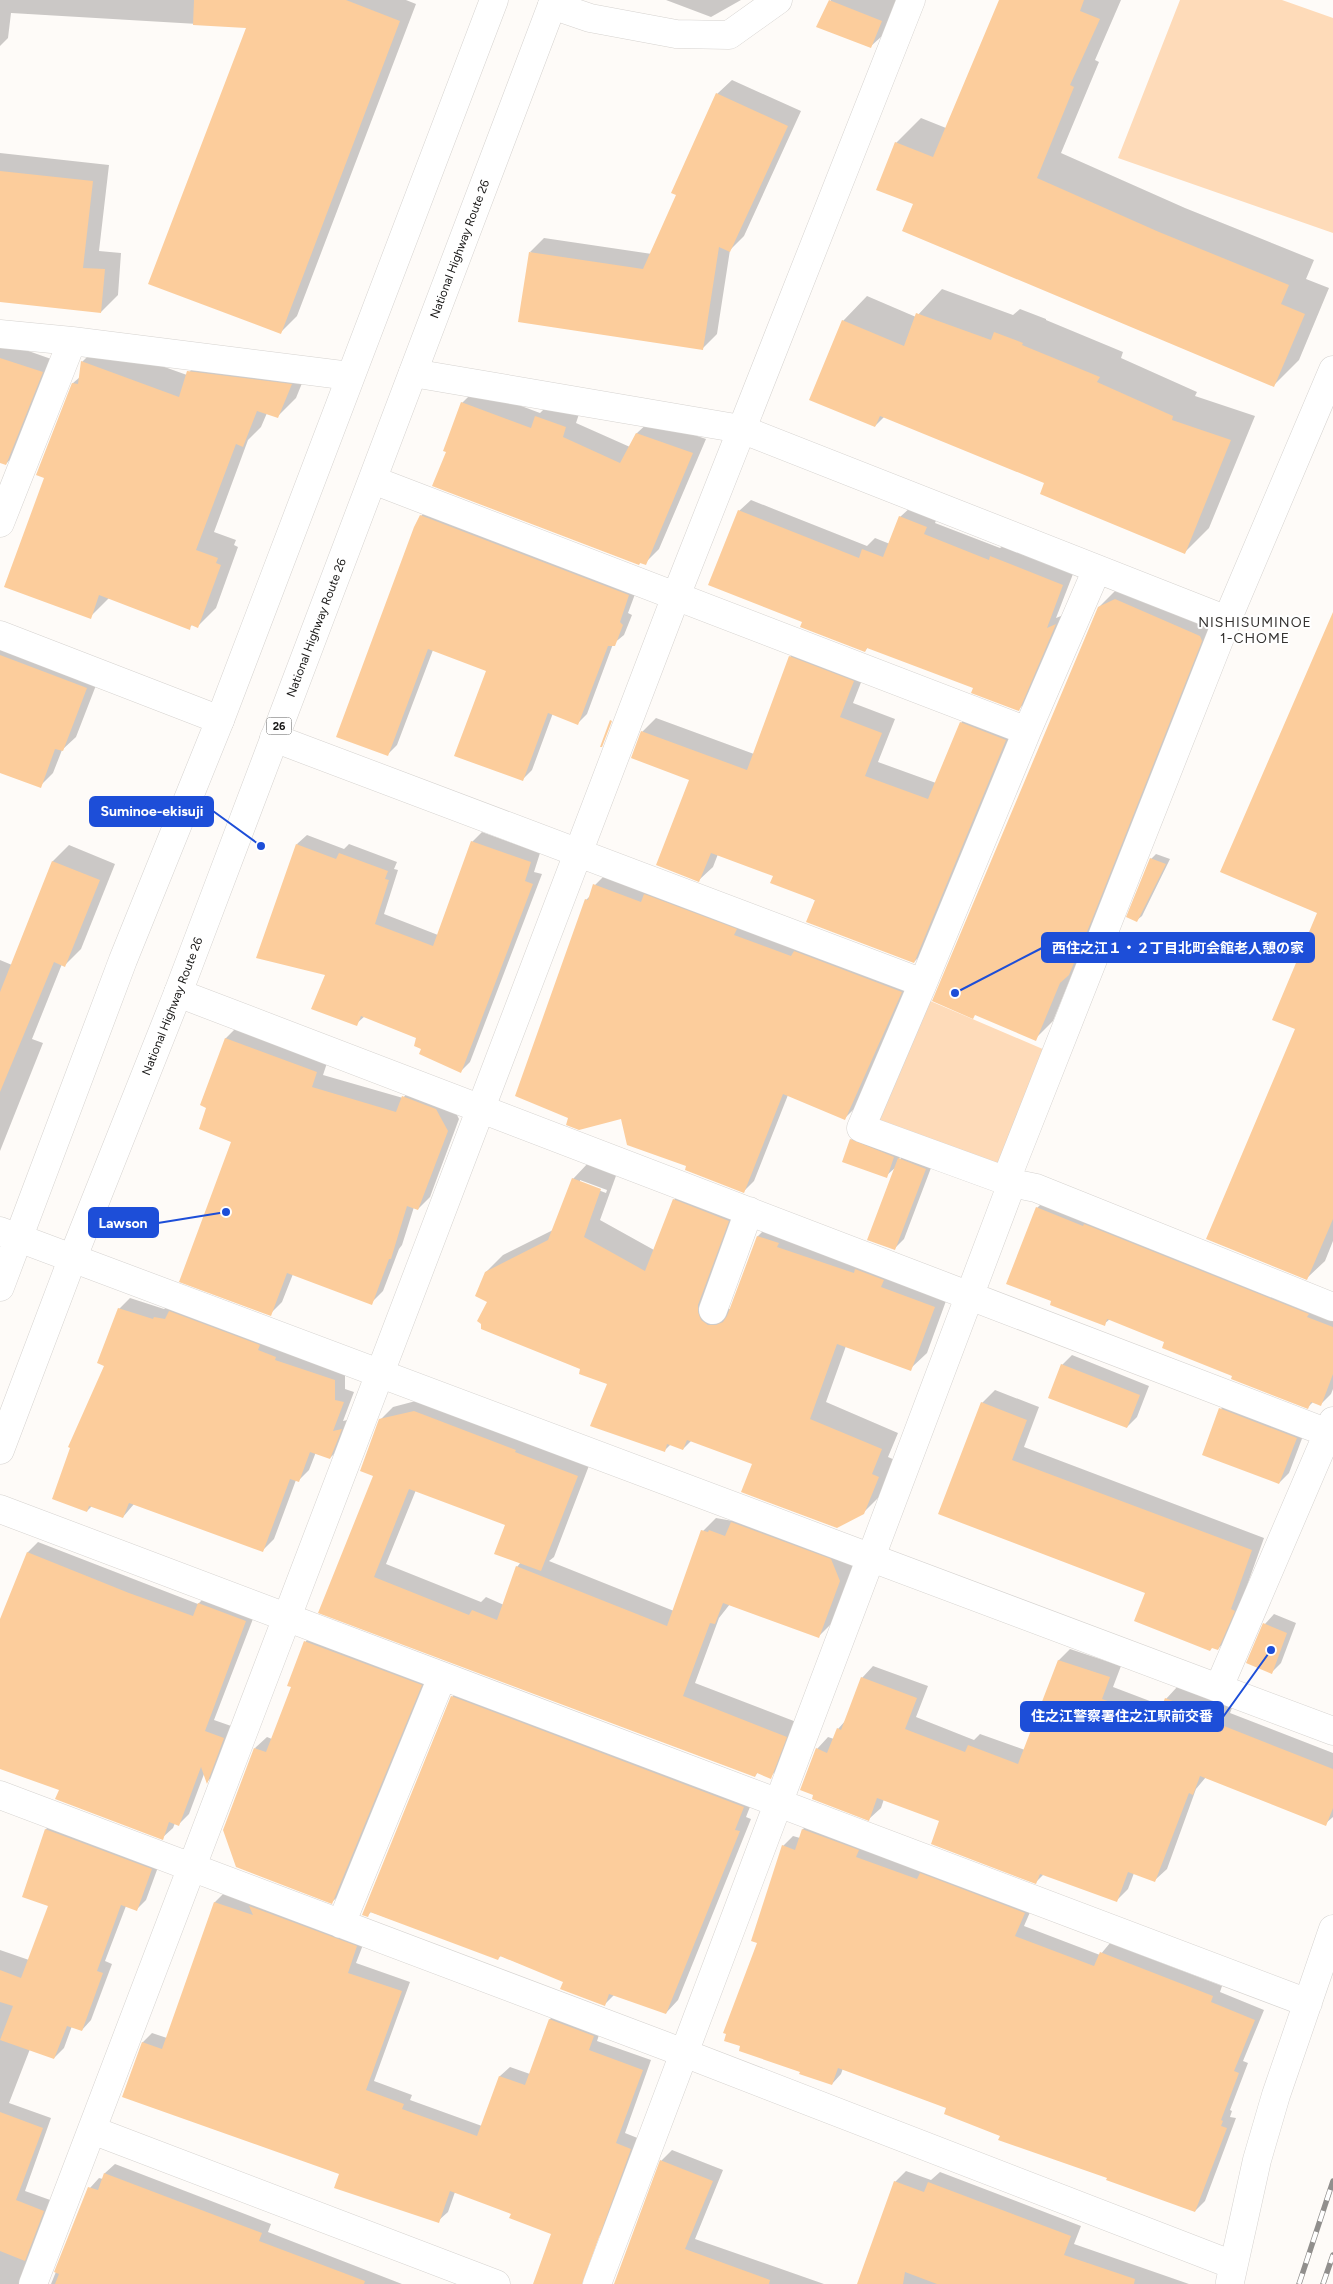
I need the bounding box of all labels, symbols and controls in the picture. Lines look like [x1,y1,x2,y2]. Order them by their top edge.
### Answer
street label: National Highway Route 26 [427,178,492,320]
street label: National Highway Route 26 [284,556,349,699]
district label: NISHISUMINOE 1-CHOME [1198,614,1312,647]
road number: 26 [266,718,292,734]
callout: Suminoe-ekisuji [90,797,213,826]
text: Suminoe-ekisuji [100,803,204,820]
callout: 西住之江１・２丁目北町会館老人憩の家 [1042,933,1314,962]
street label: National Highway Route 26 [139,935,206,1077]
text: 西住之江１・２丁目北町会館老人憩の家 [1052,940,1304,957]
callout: Lawson [89,1208,158,1237]
text: Lawson [98,1215,148,1232]
callout: 住之江警察署住之江駅前交番 [1021,1702,1223,1731]
text: 住之江警察署住之江駅前交番 [1031,1708,1213,1725]

